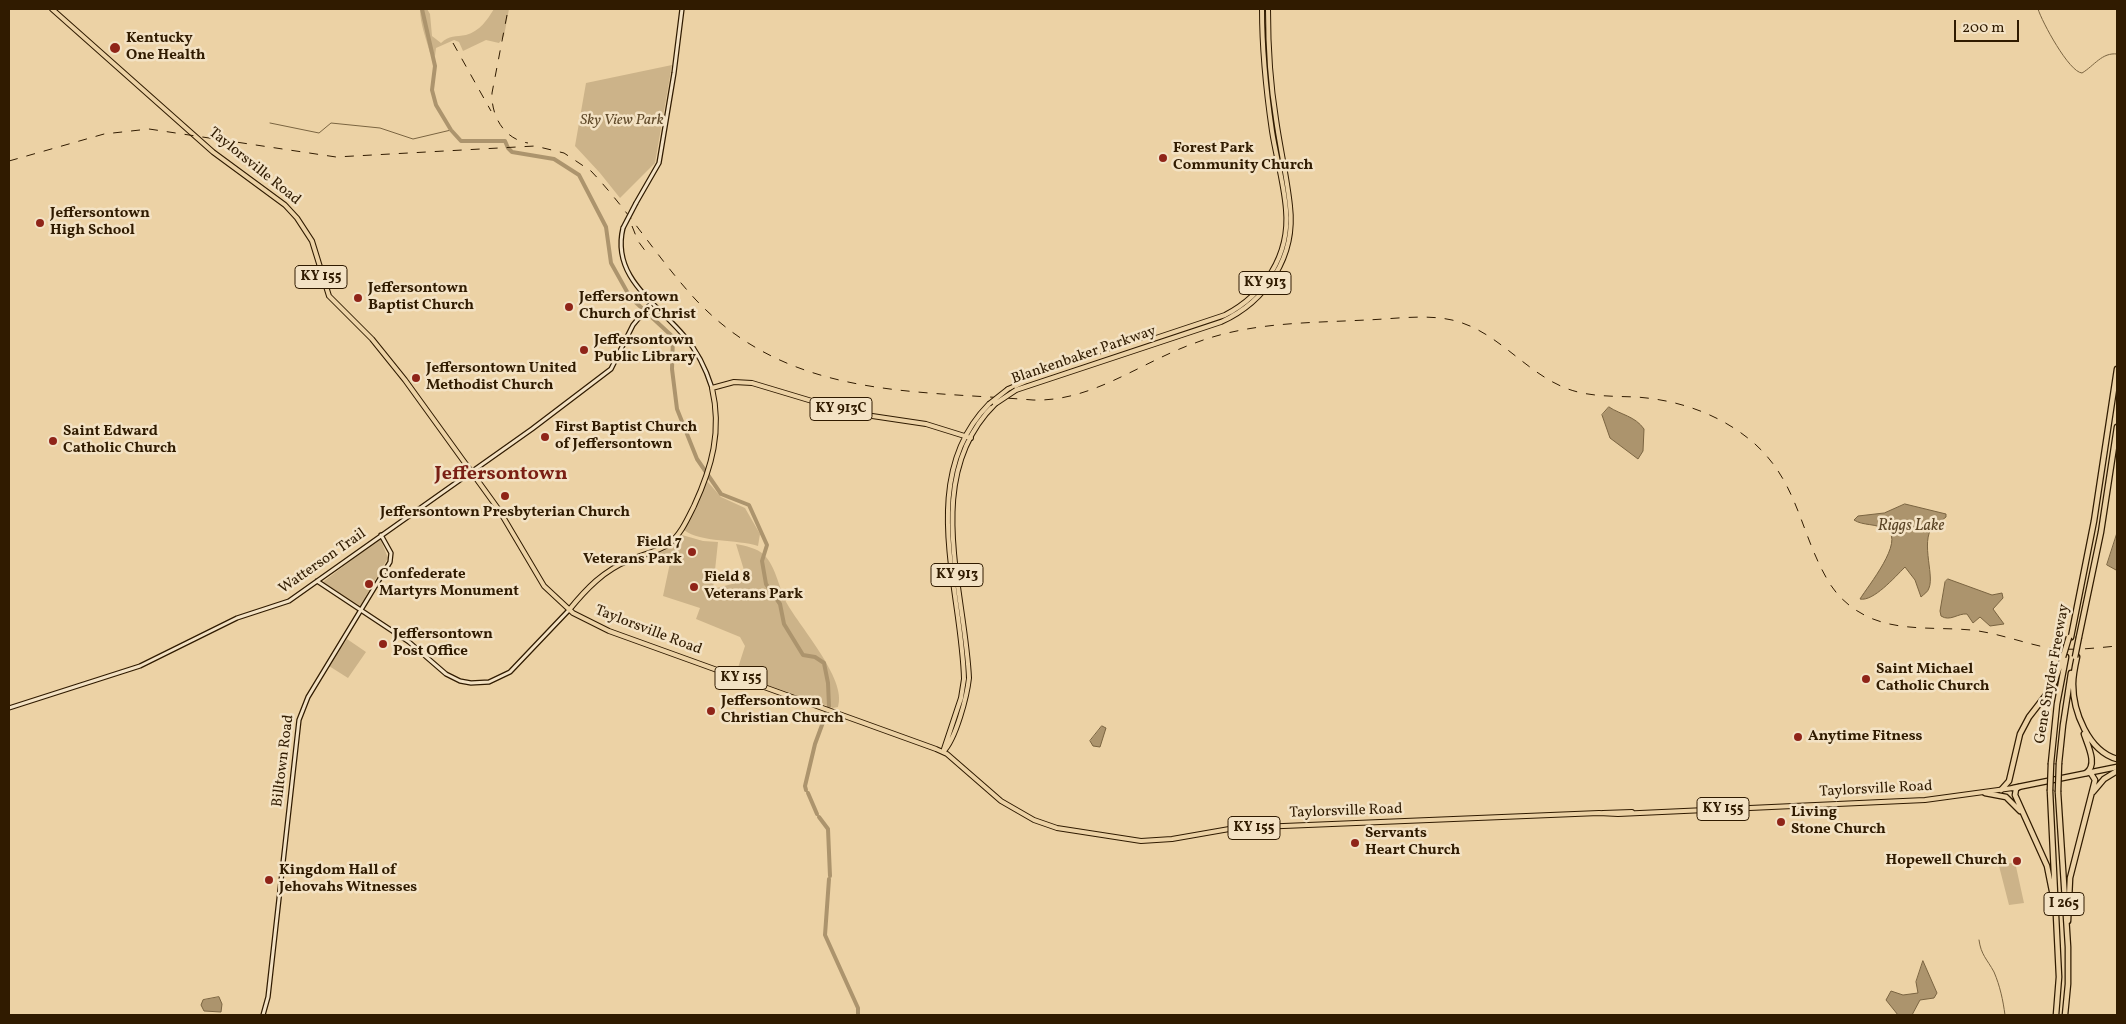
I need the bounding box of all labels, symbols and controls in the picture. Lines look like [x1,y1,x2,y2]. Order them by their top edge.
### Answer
scale bar [1956,10,2021,42]
text: 200 m [1962,18,2005,39]
place label: Kentucky One Health [126,30,206,65]
marker: Kentucky One Health [108,41,122,55]
park label: Sky View Park [580,112,664,130]
street label: Taylorsville Road [204,124,304,210]
place label: Forest Park Community Church [1173,140,1313,175]
marker: Forest Park Community Church [1157,152,1169,164]
place label: Jeffersontown High School [50,205,150,240]
marker: Jeffersontown High School [34,217,46,229]
road number: KY 155 [295,266,347,288]
road number: KY 913 [1239,272,1291,294]
place label: Jeffersontown Baptist Church [368,280,474,315]
place label: Jeffersontown Church of Christ [579,289,696,324]
marker: Jeffersontown Baptist Church [352,292,364,304]
marker: Jeffersontown Church of Christ [563,301,575,313]
street label: Blankenbaker Parkway [1009,323,1159,389]
place label: Jeffersontown Public Library [594,332,696,367]
marker: Jeffersontown Public Library [578,344,590,356]
place label: Jeffersontown United Methodist Church [426,360,577,395]
marker: Jeffersontown United Methodist Church [410,372,422,384]
road number: KY 913C [810,398,872,420]
place label: First Baptist Church of Jeffersontown [555,419,697,454]
place label: Saint Edward Catholic Church [63,423,177,458]
marker: First Baptist Church of Jeffersontown [539,431,551,443]
marker: Saint Edward Catholic Church [47,435,59,447]
district label: Jeffersontown [434,463,568,487]
marker: Jeffersontown Presbyterian Church [499,490,511,502]
place label: Jeffersontown Presbyterian Church [380,504,630,522]
water label: Riggs Lake [1878,517,1944,537]
street label: Watterson Trail [276,525,370,599]
place label: Field 7 Veterans Park [583,534,682,569]
marker: Field 7 Veterans Park [686,546,698,558]
road number: KY 913 [931,564,983,586]
place label: Confederate Martyrs Monument [379,566,519,601]
place label: Field 8 Veterans Park [704,569,803,604]
marker: Confederate Martyrs Monument [363,578,375,590]
marker: Field 8 Veterans Park [688,581,700,593]
street label: Taylorsville Road [592,602,704,660]
street label: Gene Snyder Freeway [2032,603,2074,745]
place label: Jeffersontown Post Office [393,626,493,661]
marker: Jeffersontown Post Office [377,638,389,650]
place label: Saint Michael Catholic Church [1876,661,1990,696]
road number: KY 155 [715,666,767,690]
marker: Saint Michael Catholic Church [1860,673,1872,685]
place label: Jeffersontown Christian Church [721,693,844,728]
marker: Jeffersontown Christian Church [705,705,717,717]
street label: Billtown Road [269,714,299,808]
place label: Anytime Fitness [1808,728,1923,746]
marker: Anytime Fitness [1792,731,1804,743]
street label: Taylorsville Road [1819,778,1933,802]
road number: KY 155 [1697,798,1749,821]
street label: Taylorsville Road [1289,801,1403,823]
place label: Living Stone Church [1791,804,1886,839]
road number: KY 155 [1228,816,1280,840]
marker: Living Stone Church [1775,816,1787,828]
place label: Servants Heart Church [1365,825,1460,860]
marker: Servants Heart Church [1349,837,1361,849]
place label: Hopewell Church [1885,852,2007,870]
marker: Hopewell Church [2011,855,2023,867]
place label: Kingdom Hall of Jehovahs Witnesses [279,862,417,897]
marker: Kingdom Hall of Jehovahs Witnesses [263,874,275,886]
road number: I 265 [2044,892,2084,916]

